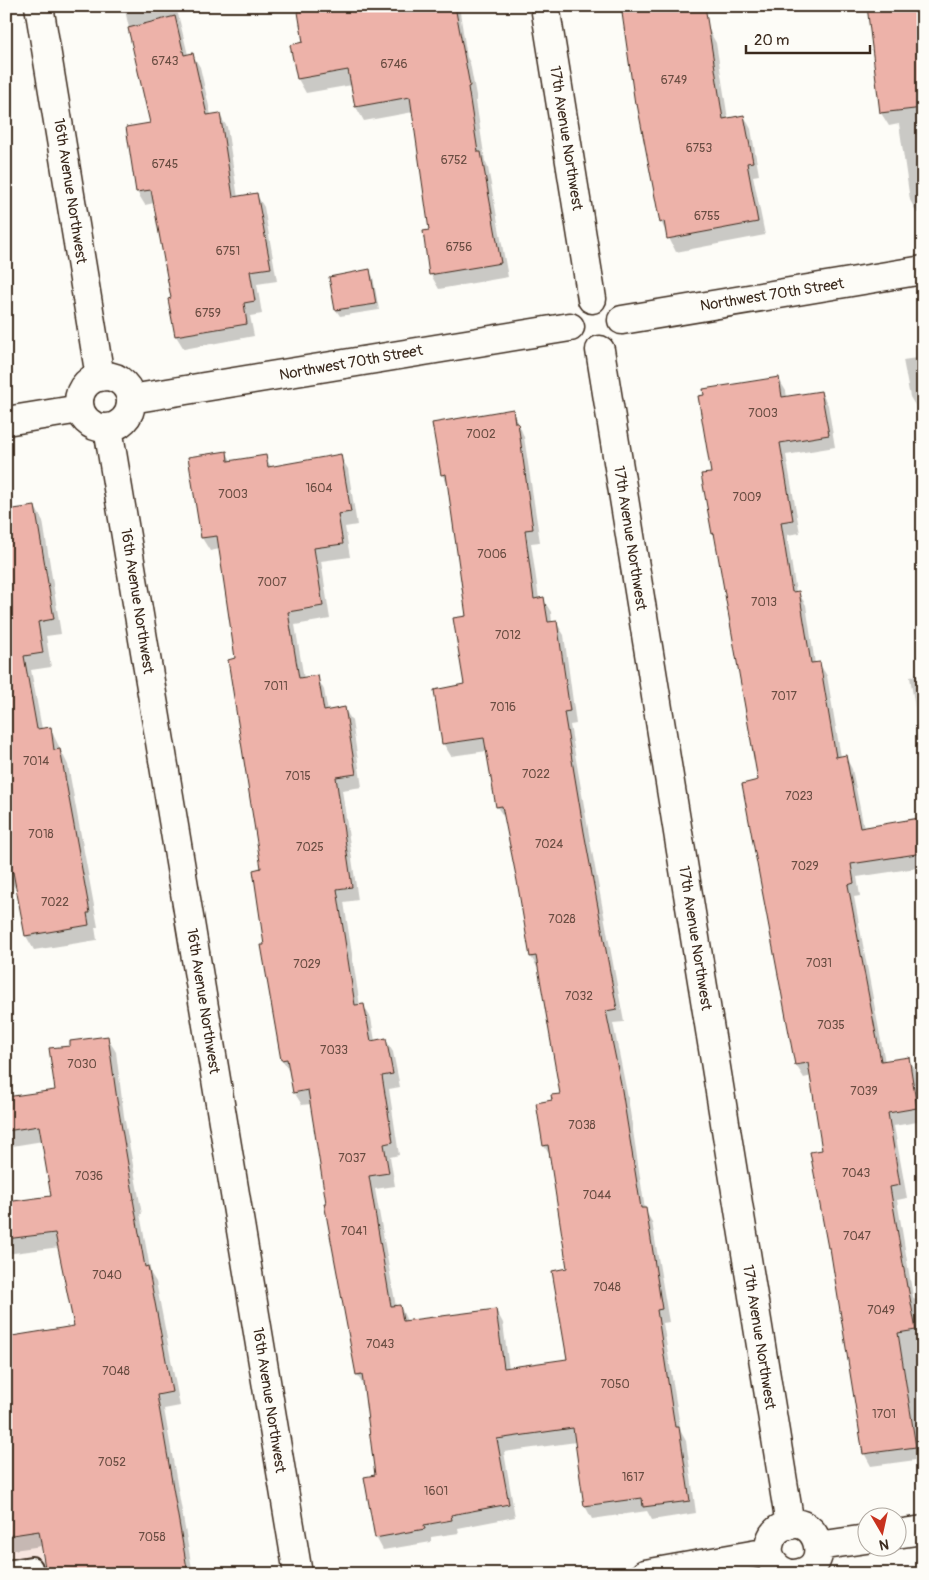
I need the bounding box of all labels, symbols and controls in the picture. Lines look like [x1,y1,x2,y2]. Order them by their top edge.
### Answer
scale bar [746,22,870,54]
text: 20 m [754,31,789,50]
house number: 6743 [152,54,179,69]
house number: 6746 [380,57,408,72]
street label: 17th Avenue Northwest [545,64,587,213]
house number: 6749 [661,73,687,88]
street label: 16th Avenue Northwest [49,117,91,266]
house number: 6753 [686,141,713,156]
house number: 6752 [441,153,467,168]
house number: 6745 [152,157,178,172]
house number: 6755 [694,209,720,224]
house number: 6756 [446,240,472,255]
house number: 6751 [216,244,240,259]
street label: Northwest 70th Street [699,274,846,316]
house number: 6759 [195,306,221,321]
street label: Northwest 70th Street [278,341,425,385]
house number: 7003 [748,406,778,421]
house number: 7002 [466,427,496,442]
street label: 17th Avenue Northwest [609,464,651,613]
house number: 1604 [306,481,332,496]
house number: 7003 [218,487,248,502]
house number: 7009 [733,490,761,505]
street label: 16th Avenue Northwest [116,527,158,676]
house number: 7006 [477,547,507,562]
house number: 7007 [257,575,287,590]
house number: 7013 [751,595,777,610]
house number: 7012 [495,628,521,643]
house number: 7011 [264,679,288,694]
house number: 7017 [771,689,797,704]
house number: 7016 [490,700,516,715]
house number: 7014 [23,754,49,769]
house number: 7022 [522,767,550,782]
house number: 7015 [285,769,311,784]
house number: 7023 [785,789,813,804]
house number: 7018 [28,827,54,842]
house number: 7024 [535,837,563,852]
house number: 7025 [296,840,324,855]
house number: 7029 [791,859,819,874]
street label: 17th Avenue Northwest [674,864,716,1013]
house number: 7022 [41,895,69,910]
house number: 7028 [548,912,576,927]
street label: 16th Avenue Northwest [182,927,224,1076]
house number: 7031 [806,956,832,971]
house number: 7029 [293,957,321,972]
house number: 7032 [565,989,593,1004]
house number: 7035 [817,1018,845,1033]
house number: 7033 [320,1043,348,1058]
house number: 7030 [67,1057,97,1072]
house number: 7039 [850,1084,878,1099]
house number: 7038 [568,1118,596,1133]
house number: 7037 [338,1151,366,1166]
house number: 7043 [842,1166,870,1181]
house number: 7036 [75,1169,103,1184]
house number: 7044 [583,1188,611,1203]
house number: 7041 [341,1224,367,1239]
house number: 7047 [843,1229,872,1244]
street label: 17th Avenue Northwest [738,1263,780,1412]
house number: 7040 [92,1268,122,1283]
house number: 7048 [593,1280,621,1295]
house number: 7049 [867,1303,895,1318]
street label: 16th Avenue Northwest [248,1326,290,1475]
house number: 7043 [366,1337,394,1352]
house number: 7048 [102,1364,130,1379]
house number: 7050 [600,1377,630,1392]
house number: 1701 [872,1407,896,1422]
house number: 7052 [98,1455,126,1470]
house number: 1617 [622,1470,645,1485]
house number: 1601 [424,1484,448,1499]
north arrow [856,1508,906,1558]
house number: 7058 [138,1530,166,1545]
text: N [878,1535,890,1553]

